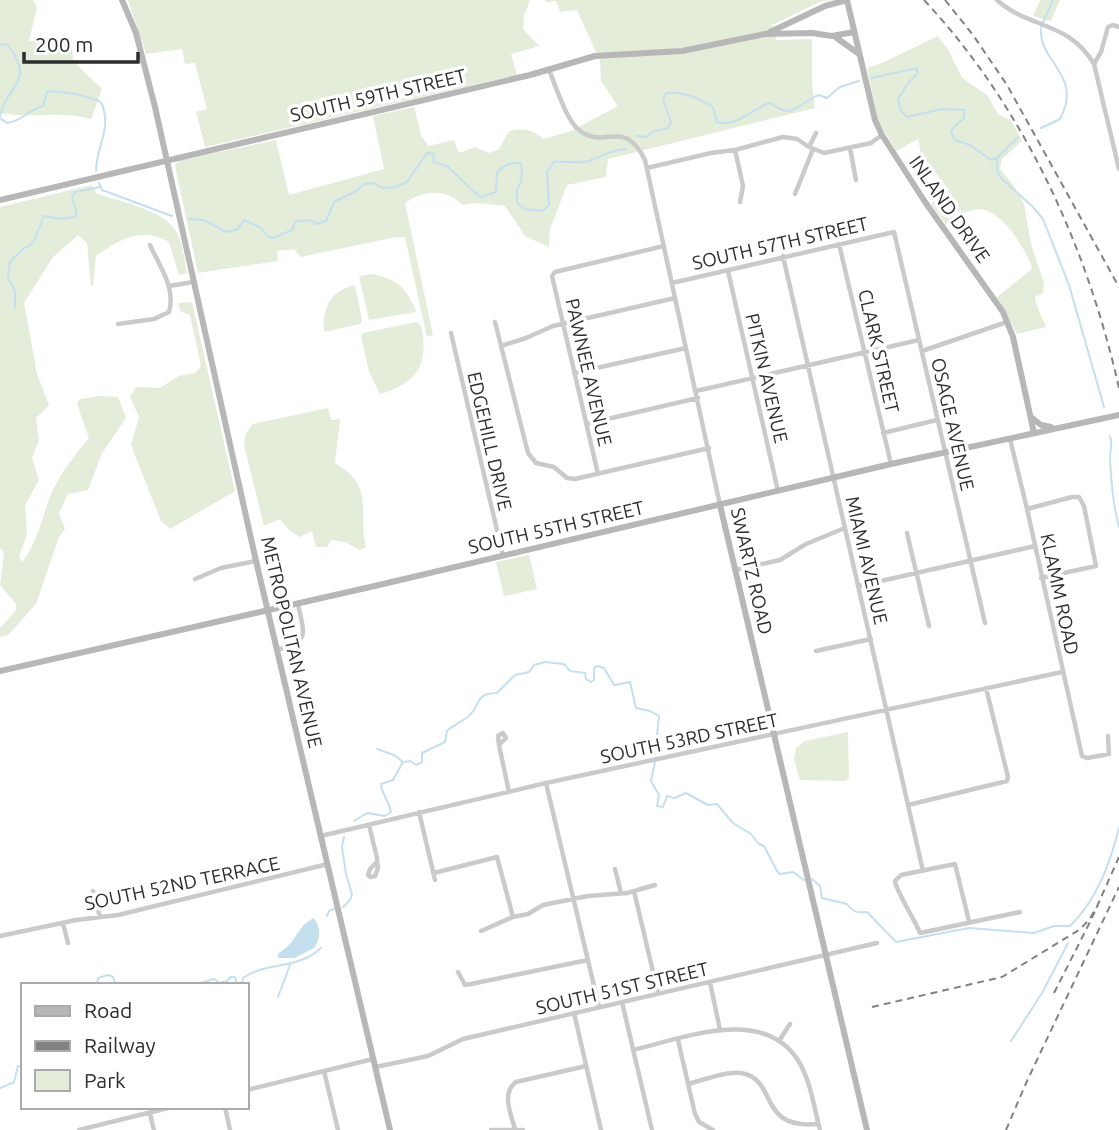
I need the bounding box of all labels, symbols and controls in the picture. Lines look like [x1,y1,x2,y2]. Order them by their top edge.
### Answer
scale bar [24,21,138,65]
text: 200 m [35,32,93,56]
street label: SOUTH 59TH STREET [288,64,468,126]
street label: INLAND DRIVE [905,151,995,267]
street label: SOUTH 57TH STREET [690,212,870,274]
street label: CLARK STREET [854,287,904,415]
street label: PAWNEE AVENUE [561,296,617,448]
street label: PITKIN AVENUE [741,311,793,445]
street label: OSAGE AVENUE [927,355,979,493]
street label: EDGEHILL DRIVE [463,369,517,513]
street label: MIAMI AVENUE [842,494,892,626]
street label: SOUTH 55TH STREET [466,496,646,558]
street label: SWARTZ ROAD [727,506,777,636]
street label: KLAMM ROAD [1036,531,1084,657]
street label: METROPOLITAN AVENUE [257,534,327,750]
street label: SOUTH 53RD STREET [598,708,780,768]
street label: SOUTH 52ND TERRACE [83,852,281,914]
street label: SOUTH 51ST STREET [534,957,711,1019]
legend [21,983,248,1109]
text: Road [84,998,132,1022]
text: Railway [84,1033,156,1057]
text: Park [84,1068,126,1092]

